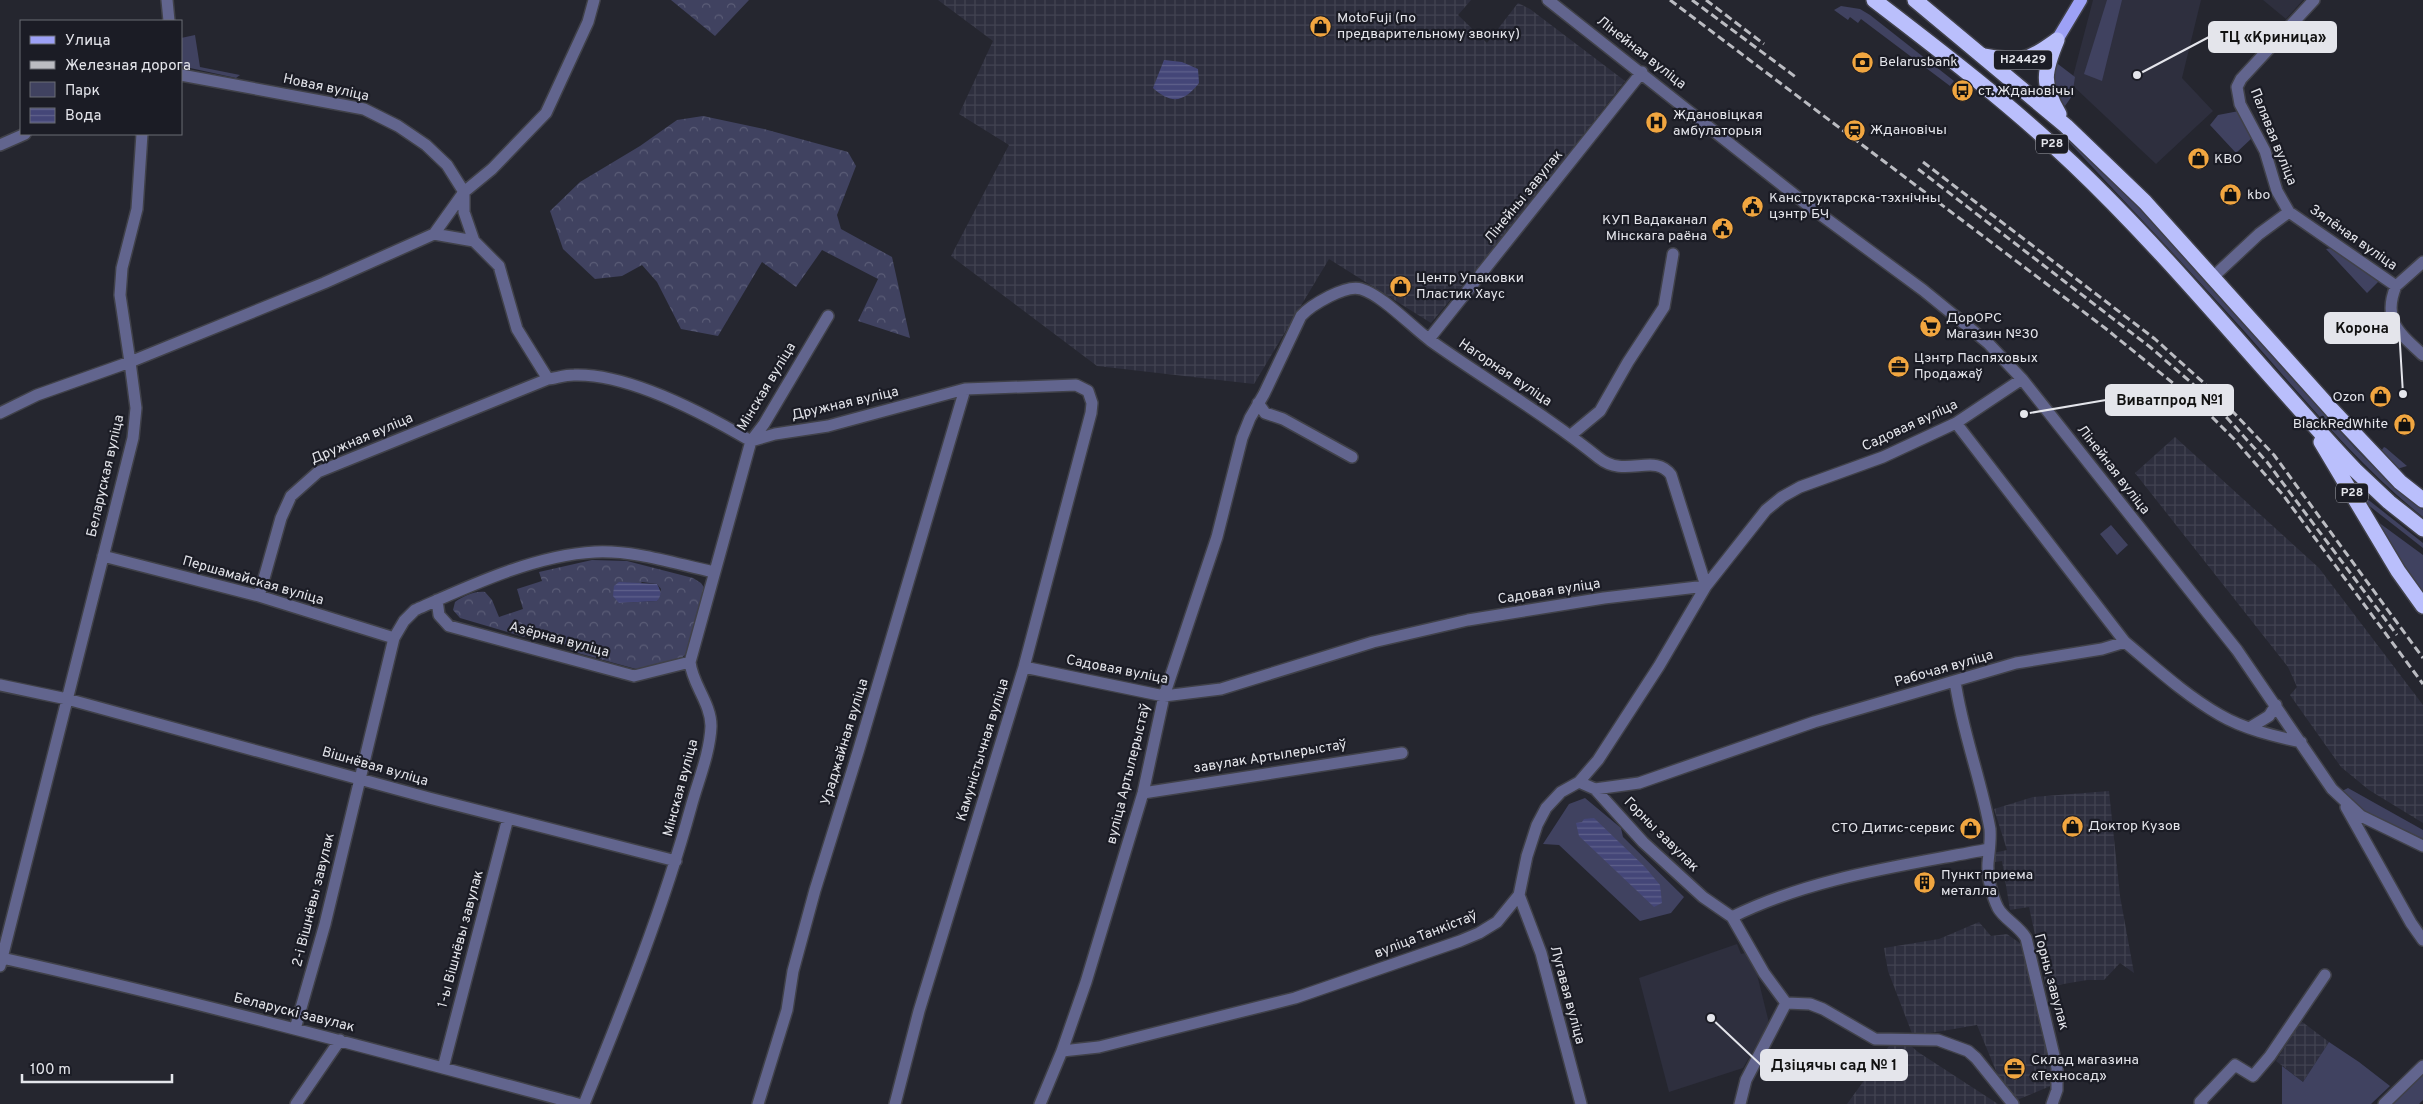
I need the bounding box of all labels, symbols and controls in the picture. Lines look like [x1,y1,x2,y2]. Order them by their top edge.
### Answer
place label: MotoFuji (по предварительному звонку) [1337,10,1520,43]
street label: Лінейная вуліца [1593,13,1689,93]
shop icon: MotoFuji (по предварительному звонку) [1309,14,1333,38]
legend [20,20,182,135]
callout: ТЦ «Криница» [2209,22,2336,52]
text: ТЦ «Криница» [2220,29,2326,48]
text: Улица [65,32,110,51]
bank icon: Belarusbank [1851,50,1875,74]
road number: Н24429 [1994,50,2052,70]
place label: Belarusbank [1879,54,1958,71]
text: Железная дорога [65,57,191,76]
street label: Новая вуліца [281,71,371,105]
bus stop icon: ст. Ждановічы [1950,79,1974,103]
text: Парк [65,82,100,101]
place label: ст. Ждановічы [1978,83,2074,100]
street label: Палявая вуліца [2246,86,2300,188]
text: Вода [65,107,101,126]
place label: Ждановіцкая амбулаторыя [1673,107,1763,140]
hospital icon: Ждановіцкая амбулаторыя [1645,111,1669,135]
station icon: Ждановічы [1842,118,1866,142]
place label: Ждановічы [1870,122,1947,139]
road number: Р28 [2036,134,2068,154]
street label: Лінейны завулак [1481,147,1567,247]
shop icon: КВО [2186,147,2210,171]
place label: КВО [2214,151,2243,168]
shop icon: kbo [2219,183,2243,207]
place label: kbo [2247,187,2271,204]
place label: Канструктарска-тэхнічны цэнтр БЧ [1769,190,1941,223]
public building icon: Канструктарска-тэхнічны цэнтр БЧ [1741,194,1765,218]
street label: Зялёная вуліца [2306,201,2400,275]
place label: КУП Вадаканал Мінскага раёна [1602,212,1707,245]
public building icon: КУП Вадаканал Мінскага раёна [1711,216,1735,240]
place label: Центр Упаковки Пластик Хаус [1416,270,1524,303]
shop icon: Центр Упаковки Пластик Хаус [1388,274,1412,298]
place label: ДорОРС Магазин №30 [1946,310,2039,343]
callout: Корона [2325,313,2399,343]
supermarket icon: ДорОРС Магазин №30 [1918,314,1942,338]
text: Корона [2335,320,2389,339]
street label: Нагорная вуліца [1455,335,1555,411]
street label: Мінская вуліца [734,340,800,434]
place label: Цэнтр Паспяховых Продажаў [1914,350,2038,383]
office icon: Цэнтр Паспяховых Продажаў [1886,354,1910,378]
street label: Дружная вуліца [790,383,900,425]
callout: Виватпрод №1 [2106,385,2233,415]
shop icon: Ozon [2369,385,2393,409]
place label: Ozon [2332,389,2365,406]
text: Виватпрод №1 [2116,392,2224,411]
street label: Садовая вуліца [1860,396,1960,456]
street label: Дружная вуліца [308,410,416,468]
shop icon: BlackRedWhite [2392,412,2416,436]
street label: Беларуская вуліца [84,413,128,539]
place label: BlackRedWhite [2293,416,2388,433]
street label: Лінейная вуліца [2073,422,2153,518]
road number: Р28 [2336,483,2368,502]
street label: Першамайская вуліца [180,553,326,609]
street label: Садовая вуліца [1497,576,1601,608]
street label: Азёрная вуліца [507,618,611,662]
street label: Рабочая вуліца [1893,647,1995,691]
street label: Садовая вуліца [1065,652,1169,688]
street label: Ураджайная вуліца [818,677,872,807]
street label: Камуністычная вуліца [953,677,1013,823]
street label: вуліца Артылерыстаў [1103,702,1155,846]
street label: завулак Артылерыстаў [1192,736,1348,778]
street label: Мінская вуліца [660,737,702,839]
street label: Вішнёвая вуліца [320,744,430,790]
street label: Горны завулак [1620,794,1702,876]
shop icon: Доктор Кузов [2060,814,2084,838]
shop icon: СТО Дитис-сервис [1959,816,1983,840]
place label: Доктор Кузов [2088,818,2181,835]
place label: СТО Дитис-сервис [1831,820,1955,837]
street label: 2-і Вішнёвы завулак [289,831,339,969]
place label: Пункт приема металла [1941,867,2033,900]
street label: 1-ы Вішнёвы завулак [434,868,488,1010]
building icon: Пункт приема металла [1913,871,1937,895]
street label: вуліца Танкістаў [1372,908,1480,962]
street label: Горны завулак [2030,932,2072,1032]
street label: Лугавая вуліца [1546,944,1588,1046]
street label: Беларускі завулак [232,990,356,1036]
callout: Дзіцячы сад № 1 [1761,1050,1907,1080]
scale bar [22,1052,172,1084]
place label: Склад магазина «Техносад» [2031,1052,2139,1085]
office icon: Склад магазина «Техносад» [2003,1056,2027,1080]
text: Дзіцячы сад № 1 [1771,1057,1897,1076]
text: 100 m [30,1061,71,1080]

